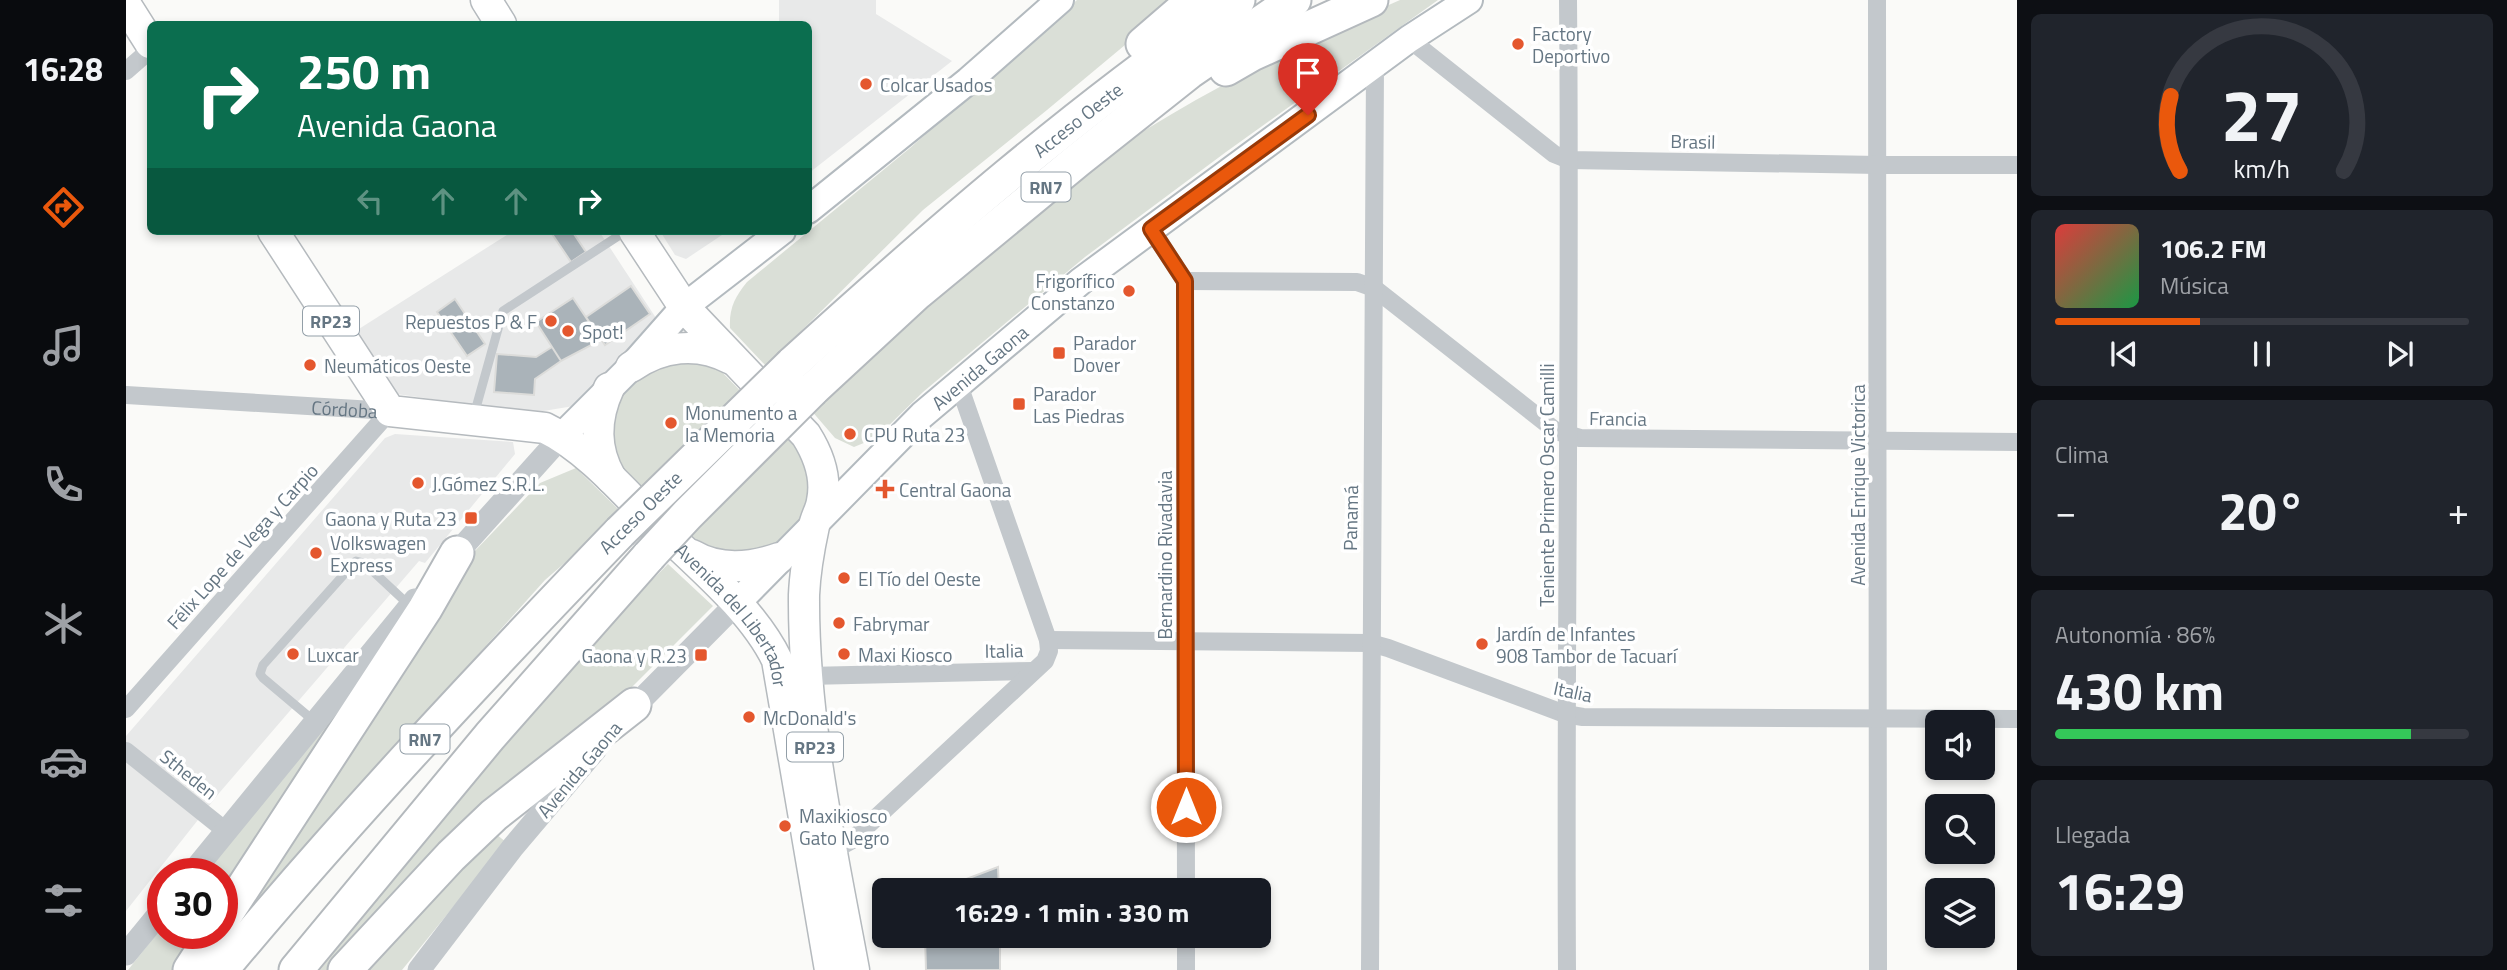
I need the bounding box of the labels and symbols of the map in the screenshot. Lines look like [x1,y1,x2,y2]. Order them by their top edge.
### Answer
place label: Factory Deportivo [1532,19,1610,70]
marker: Factory Deportivo [1510,36,1526,52]
pin [1278,43,1338,115]
place label: Colcar Usados [880,70,993,99]
street label: Acceso Oeste [1026,74,1128,164]
marker: Colcar Usados [858,76,874,92]
street label: Brasil [1670,126,1716,156]
road number: RN7 [1021,172,1070,202]
place label: Frigorífico Constanzo [1031,266,1115,317]
marker: Frigorífico Constanzo [1121,283,1137,299]
road number: RP23 [303,306,359,335]
place label: Repuestos P & F [405,307,537,336]
marker: Repuestos P & F [543,313,559,329]
place label: Spot! [582,317,624,346]
street label: Avenida Gaona [924,317,1034,416]
marker: Spot! [560,323,576,339]
place label: Parador Dover [1073,328,1137,379]
marker: Parador Dover [1051,345,1067,361]
place label: Neumáticos Oeste [324,351,471,380]
marker: Neumáticos Oeste [302,357,318,373]
street label: Teniente Primero Oscar Camilli [1532,363,1561,607]
place label: Parador Las Piedras [1033,379,1125,430]
street label: Avenida Enrique Victorica [1843,384,1872,586]
street label: Córdoba [311,392,379,425]
marker: Parador Las Piedras [1011,396,1027,412]
place label: Monumento a la Memoria [685,398,798,449]
street label: Francia [1589,403,1648,433]
marker: Monumento a la Memoria [663,415,679,431]
place label: CPU Ruta 23 [864,420,965,449]
marker: CPU Ruta 23 [842,426,858,442]
street label: Félix Lope de Vega y Carpio [159,457,325,635]
street label: Acceso Oeste [592,464,688,560]
place label: J.Gómez S.R.L. [432,469,545,498]
street label: Bernardino Rivadavia [1150,470,1179,640]
marker: J.Gómez S.R.L. [410,475,426,491]
place label: Central Gaona [899,475,1012,504]
marker: Central Gaona [877,481,893,497]
street label: Panamá [1335,484,1365,551]
place label: Gaona y Ruta 23 [325,504,457,533]
marker: Gaona y Ruta 23 [463,510,479,526]
place label: Volkswagen Express [330,528,426,579]
street label: Avenida del Libertador [669,535,796,690]
marker: Volkswagen Express [308,545,324,561]
place label: El Tío del Oeste [858,564,981,593]
marker: El Tío del Oeste [836,570,852,586]
place label: Fabrymar [853,609,930,638]
marker: Fabrymar [831,615,847,631]
place label: Jardín de Infantes 908 Tambor de Tacuarí [1496,619,1679,670]
street label: Italia [984,635,1024,665]
marker: Jardín de Infantes 908 Tambor de Tacuarí [1474,636,1490,652]
place label: Luxcar [307,640,359,669]
place label: Maxi Kiosco [858,640,952,669]
place label: Gaona y R.23 [581,641,687,670]
marker: Luxcar [285,646,301,662]
marker: Maxi Kiosco [836,646,852,662]
marker: Gaona y R.23 [693,647,709,663]
street label: Italia [1551,673,1596,709]
place label: McDonald's [763,703,856,732]
marker: McDonald's [741,709,757,725]
street label: Avenida Gaona [530,714,629,824]
road number: RN7 [400,724,450,754]
road number: RP23 [787,732,843,762]
street label: Stheden [154,742,224,806]
position arrow [1149,770,1223,844]
place label: Maxikiosco Gato Negro [799,801,890,852]
marker: Maxikiosco Gato Negro [777,818,793,834]
speed limit sign: 30 [147,858,238,949]

